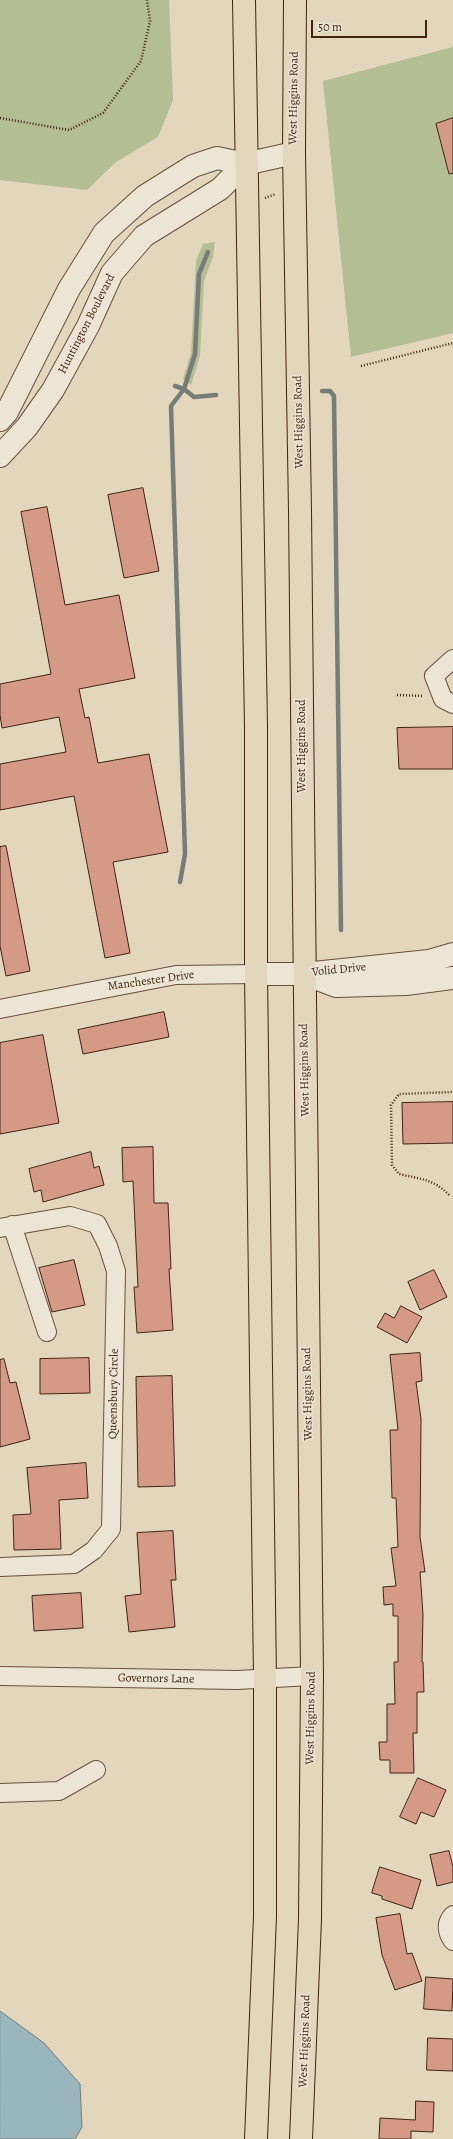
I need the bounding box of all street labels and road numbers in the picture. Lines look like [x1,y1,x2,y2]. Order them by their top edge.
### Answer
street label: West Higgins Road [286,51,302,145]
street label: Huntington Boulevard [56,272,118,376]
street label: West Higgins Road [291,375,307,469]
street label: West Higgins Road [295,699,309,793]
street label: Volid Drive [311,960,367,980]
street label: Manchester Drive [107,968,195,994]
street label: West Higgins Road [297,1023,313,1117]
street label: West Higgins Road [300,1347,316,1441]
street label: Queensbury Circle [106,1349,122,1439]
street label: Governors Lane [118,1671,194,1687]
street label: West Higgins Road [303,1671,319,1765]
street label: West Higgins Road [296,1994,314,2088]

